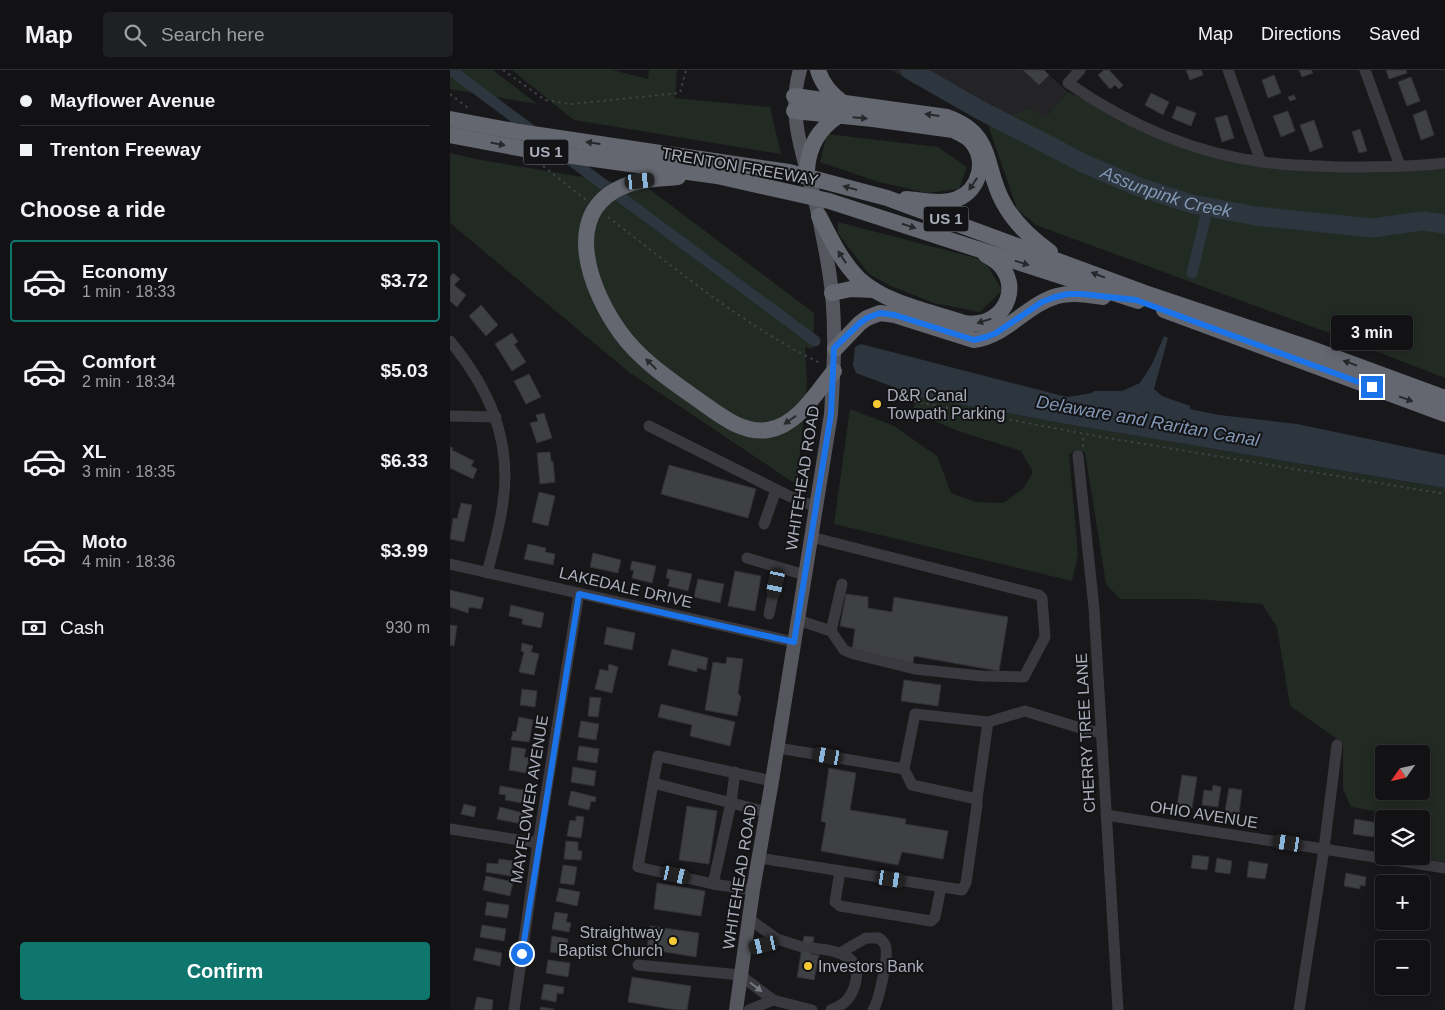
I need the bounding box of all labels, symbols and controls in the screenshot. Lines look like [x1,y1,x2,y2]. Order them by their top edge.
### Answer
search box [103,12,453,57]
text: Map [25,21,73,48]
icon: search [121,21,149,49]
text: Search here [161,24,265,45]
text: Map [1198,24,1233,44]
text: Directions [1261,24,1341,44]
text: Saved [1369,24,1420,44]
text: Mayflower Avenue [50,90,215,111]
one-way arrow [924,111,940,119]
one-way arrow [852,114,868,122]
text: Trenton Freeway [50,139,201,160]
one-way arrow [585,139,601,147]
one-way arrow [490,140,506,148]
road number: US 1 [524,140,568,164]
street label: TRENTON FREEWAY [660,144,820,189]
water label: Assunpink Creek [1097,162,1234,221]
car [624,172,655,190]
one-way arrow [968,178,978,191]
one-way arrow [843,183,858,191]
text: Choose a ride [20,197,165,222]
road number: US 1 [924,206,968,232]
one-way arrow [901,223,916,231]
one-way arrow [837,250,847,263]
icon: car [22,259,67,304]
one-way arrow [1015,260,1030,267]
text: Economy [82,261,168,282]
text: $3.72 [380,270,428,291]
one-way arrow [1091,270,1105,278]
text: 1 min · 18:33 [82,283,175,300]
callout: 3 min [1331,314,1413,350]
one-way arrow [976,318,991,326]
text: 3 min [1351,324,1393,341]
icon: car [22,349,67,394]
text: Comfort [82,351,156,372]
one-way arrow [645,358,657,370]
one-way arrow [1342,359,1357,367]
text: $5.03 [380,360,428,381]
text: 2 min · 18:34 [82,373,175,390]
route end [1361,376,1383,398]
place label: D&R Canal Towpath Parking [887,387,1005,422]
water label: Delaware and Raritan Canal [1035,392,1262,451]
one-way arrow [1399,395,1414,403]
marker: D&R Canal Towpath Parking [871,398,883,410]
street label: WHITEHEAD ROAD [783,404,822,552]
one-way arrow [783,415,797,425]
icon: car [22,439,67,484]
text: XL [82,441,106,462]
text: $6.33 [380,450,428,471]
text: 3 min · 18:35 [82,463,175,480]
icon: car [22,529,67,574]
text: Moto [82,531,127,552]
text: $3.99 [380,540,428,561]
text: 4 min · 18:36 [82,553,175,570]
street label: LAKEDALE DRIVE [558,564,694,611]
car [765,567,786,599]
icon: cash [20,614,48,642]
text: Cash [60,617,104,638]
text: 930 m [386,619,430,636]
street label: CHERRY TREE LANE [1073,653,1098,813]
street label: MAYFLOWER AVENUE [508,714,551,884]
north arrow [1375,745,1430,800]
map controls [1375,745,1430,995]
car [811,746,844,766]
street label: OHIO AVENUE [1149,798,1259,831]
street label: WHITEHEAD ROAD [720,803,759,951]
button: layers [1375,810,1430,865]
car [1272,833,1303,853]
car [659,864,692,886]
car [875,869,906,889]
button: + [1375,875,1430,930]
place label: Straightway Baptist Church [558,924,663,959]
car [747,934,780,956]
marker: Straightway Baptist Church [667,935,679,947]
button: − [1375,940,1430,995]
button: Confirm [20,942,430,1000]
route start [511,943,533,965]
place label: Investors Bank [818,958,925,975]
marker: Investors Bank [802,960,814,972]
one-way arrow [750,982,763,992]

